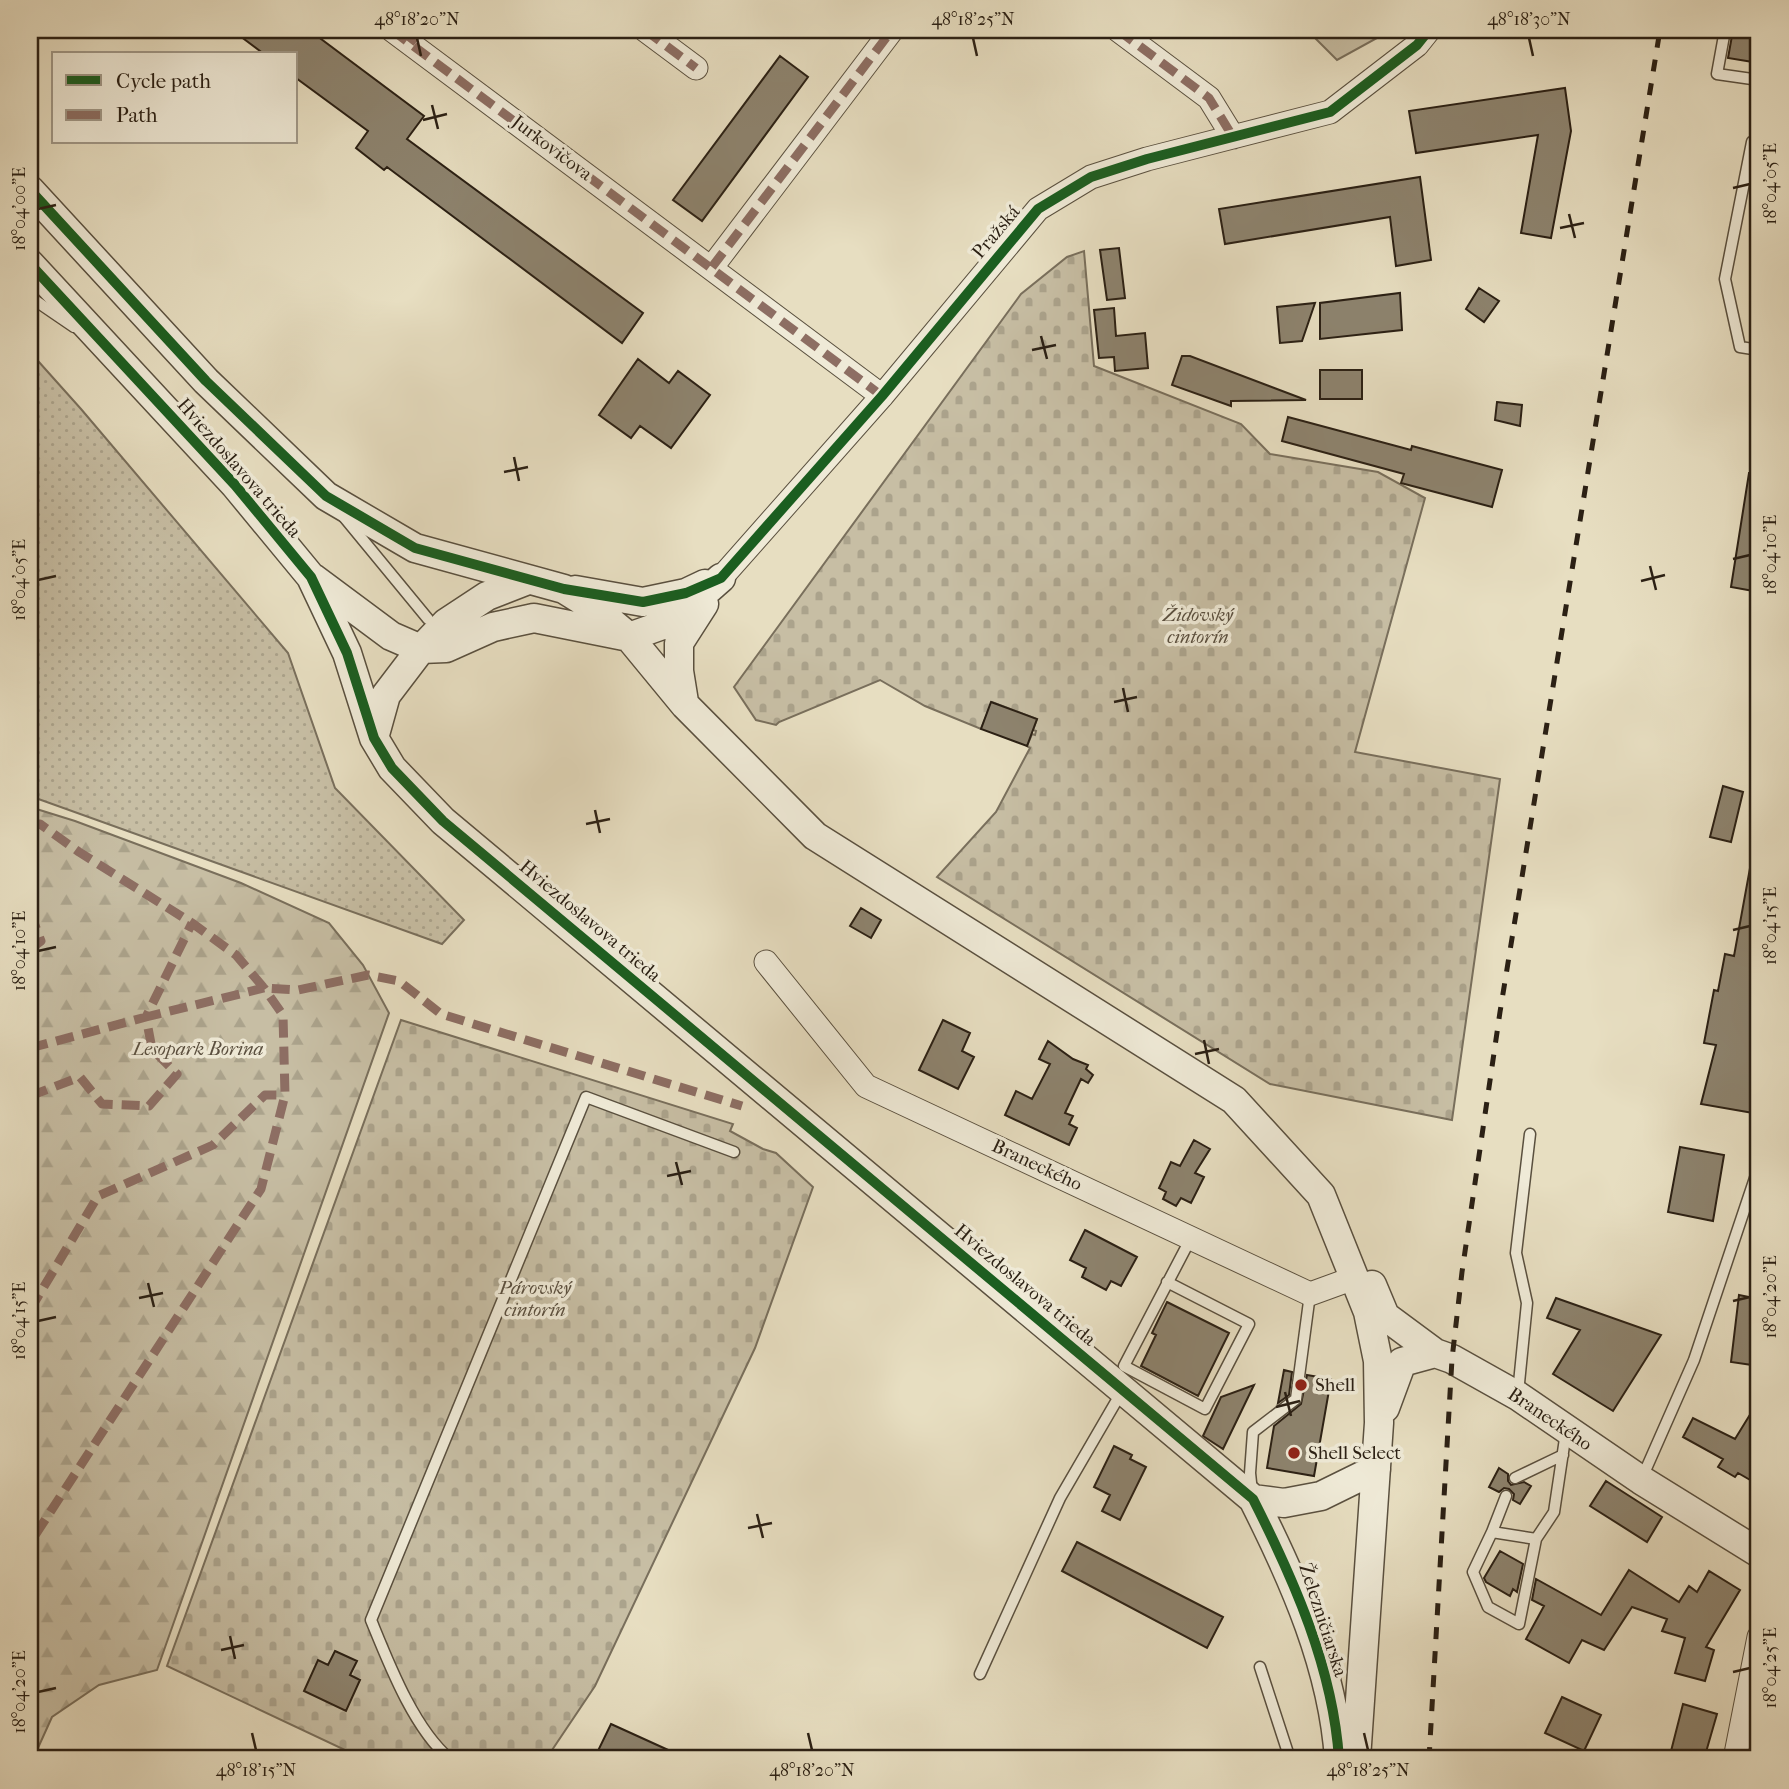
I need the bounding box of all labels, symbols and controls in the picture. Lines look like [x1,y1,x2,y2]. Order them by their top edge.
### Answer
text: 48°18'20"N [374,9,460,30]
text: 48°18'25"N [931,9,1015,30]
text: 48°18'30"N [1487,9,1571,30]
legend [52,52,298,144]
text: Cycle path [116,69,211,93]
text: Path [116,103,158,127]
street label: Jurkovičova [506,109,597,186]
text: 18°04'05"E [1760,143,1781,225]
text: 18°04'00"E [9,167,30,251]
street label: Pražská [968,201,1025,263]
street label: Hviezdoslavova trieda [172,394,306,542]
text: 18°04'10"E [1760,515,1781,595]
text: 18°04'05"E [9,539,30,621]
park label: Židovský cintorín [1162,603,1235,648]
street label: Hviezdoslavova trieda [515,856,665,987]
text: 18°04'15"E [1760,887,1781,965]
text: 18°04'10"E [9,911,30,991]
park label: Lesopark Borina [130,1038,264,1060]
street label: Braneckého [988,1135,1086,1196]
street label: Hviezdoslavova trieda [950,1220,1100,1351]
text: 18°04'20"E [1760,1255,1781,1339]
park label: Párovský cintorín [498,1277,573,1321]
text: 18°04'15"E [9,1282,30,1360]
place label: Shell [1315,1374,1355,1396]
marker: Shell [1293,1377,1309,1393]
street label: Braneckého [1504,1383,1597,1455]
place label: Shell Select [1308,1442,1401,1464]
marker: Shell Select [1286,1445,1302,1461]
street label: Železničiarska [1294,1560,1353,1680]
text: 18°04'25"E [1760,1627,1781,1709]
text: 18°04'20"E [9,1650,30,1734]
text: 48°18'15"N [216,1760,297,1781]
text: 48°18'20"N [769,1760,855,1781]
text: 48°18'25"N [1326,1760,1410,1781]

